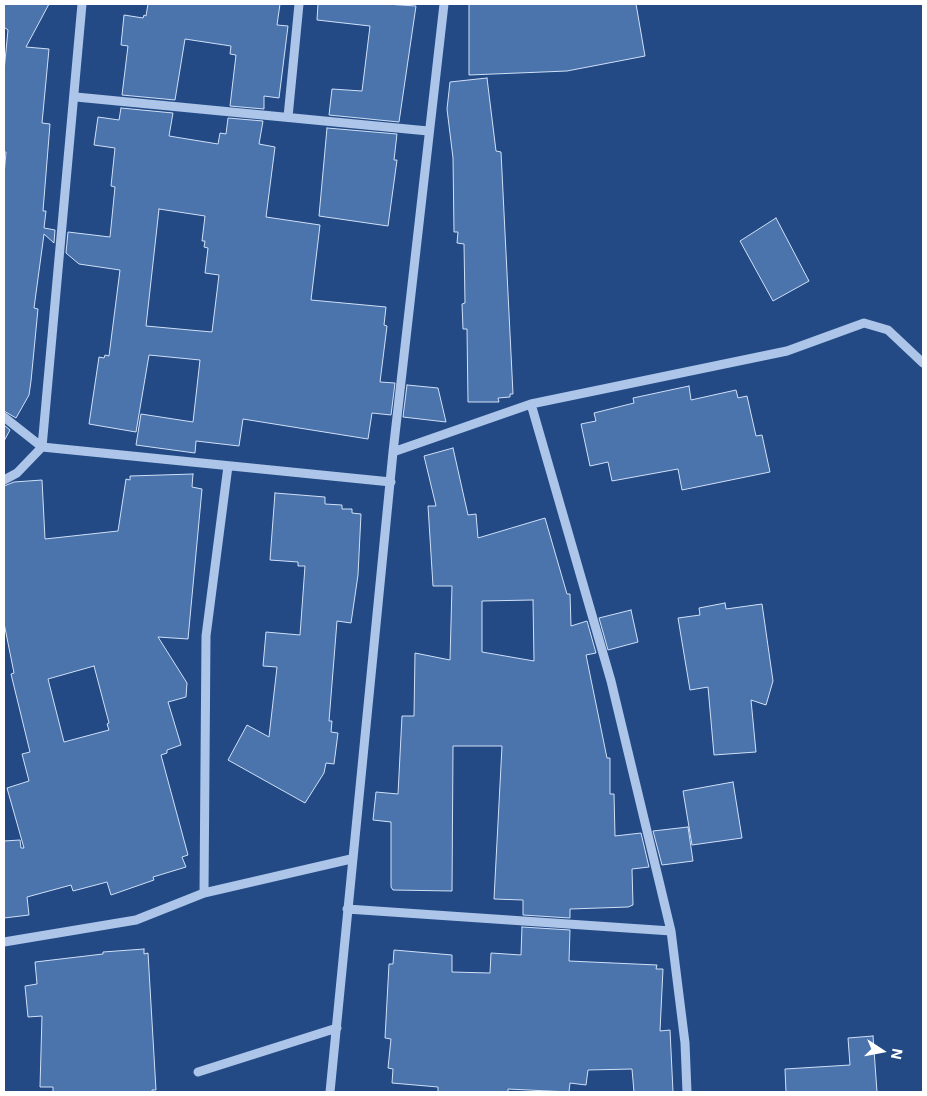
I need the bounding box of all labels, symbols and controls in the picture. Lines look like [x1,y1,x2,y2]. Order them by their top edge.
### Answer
north arrow [857,1026,907,1076]
text: N [888,1047,907,1061]

